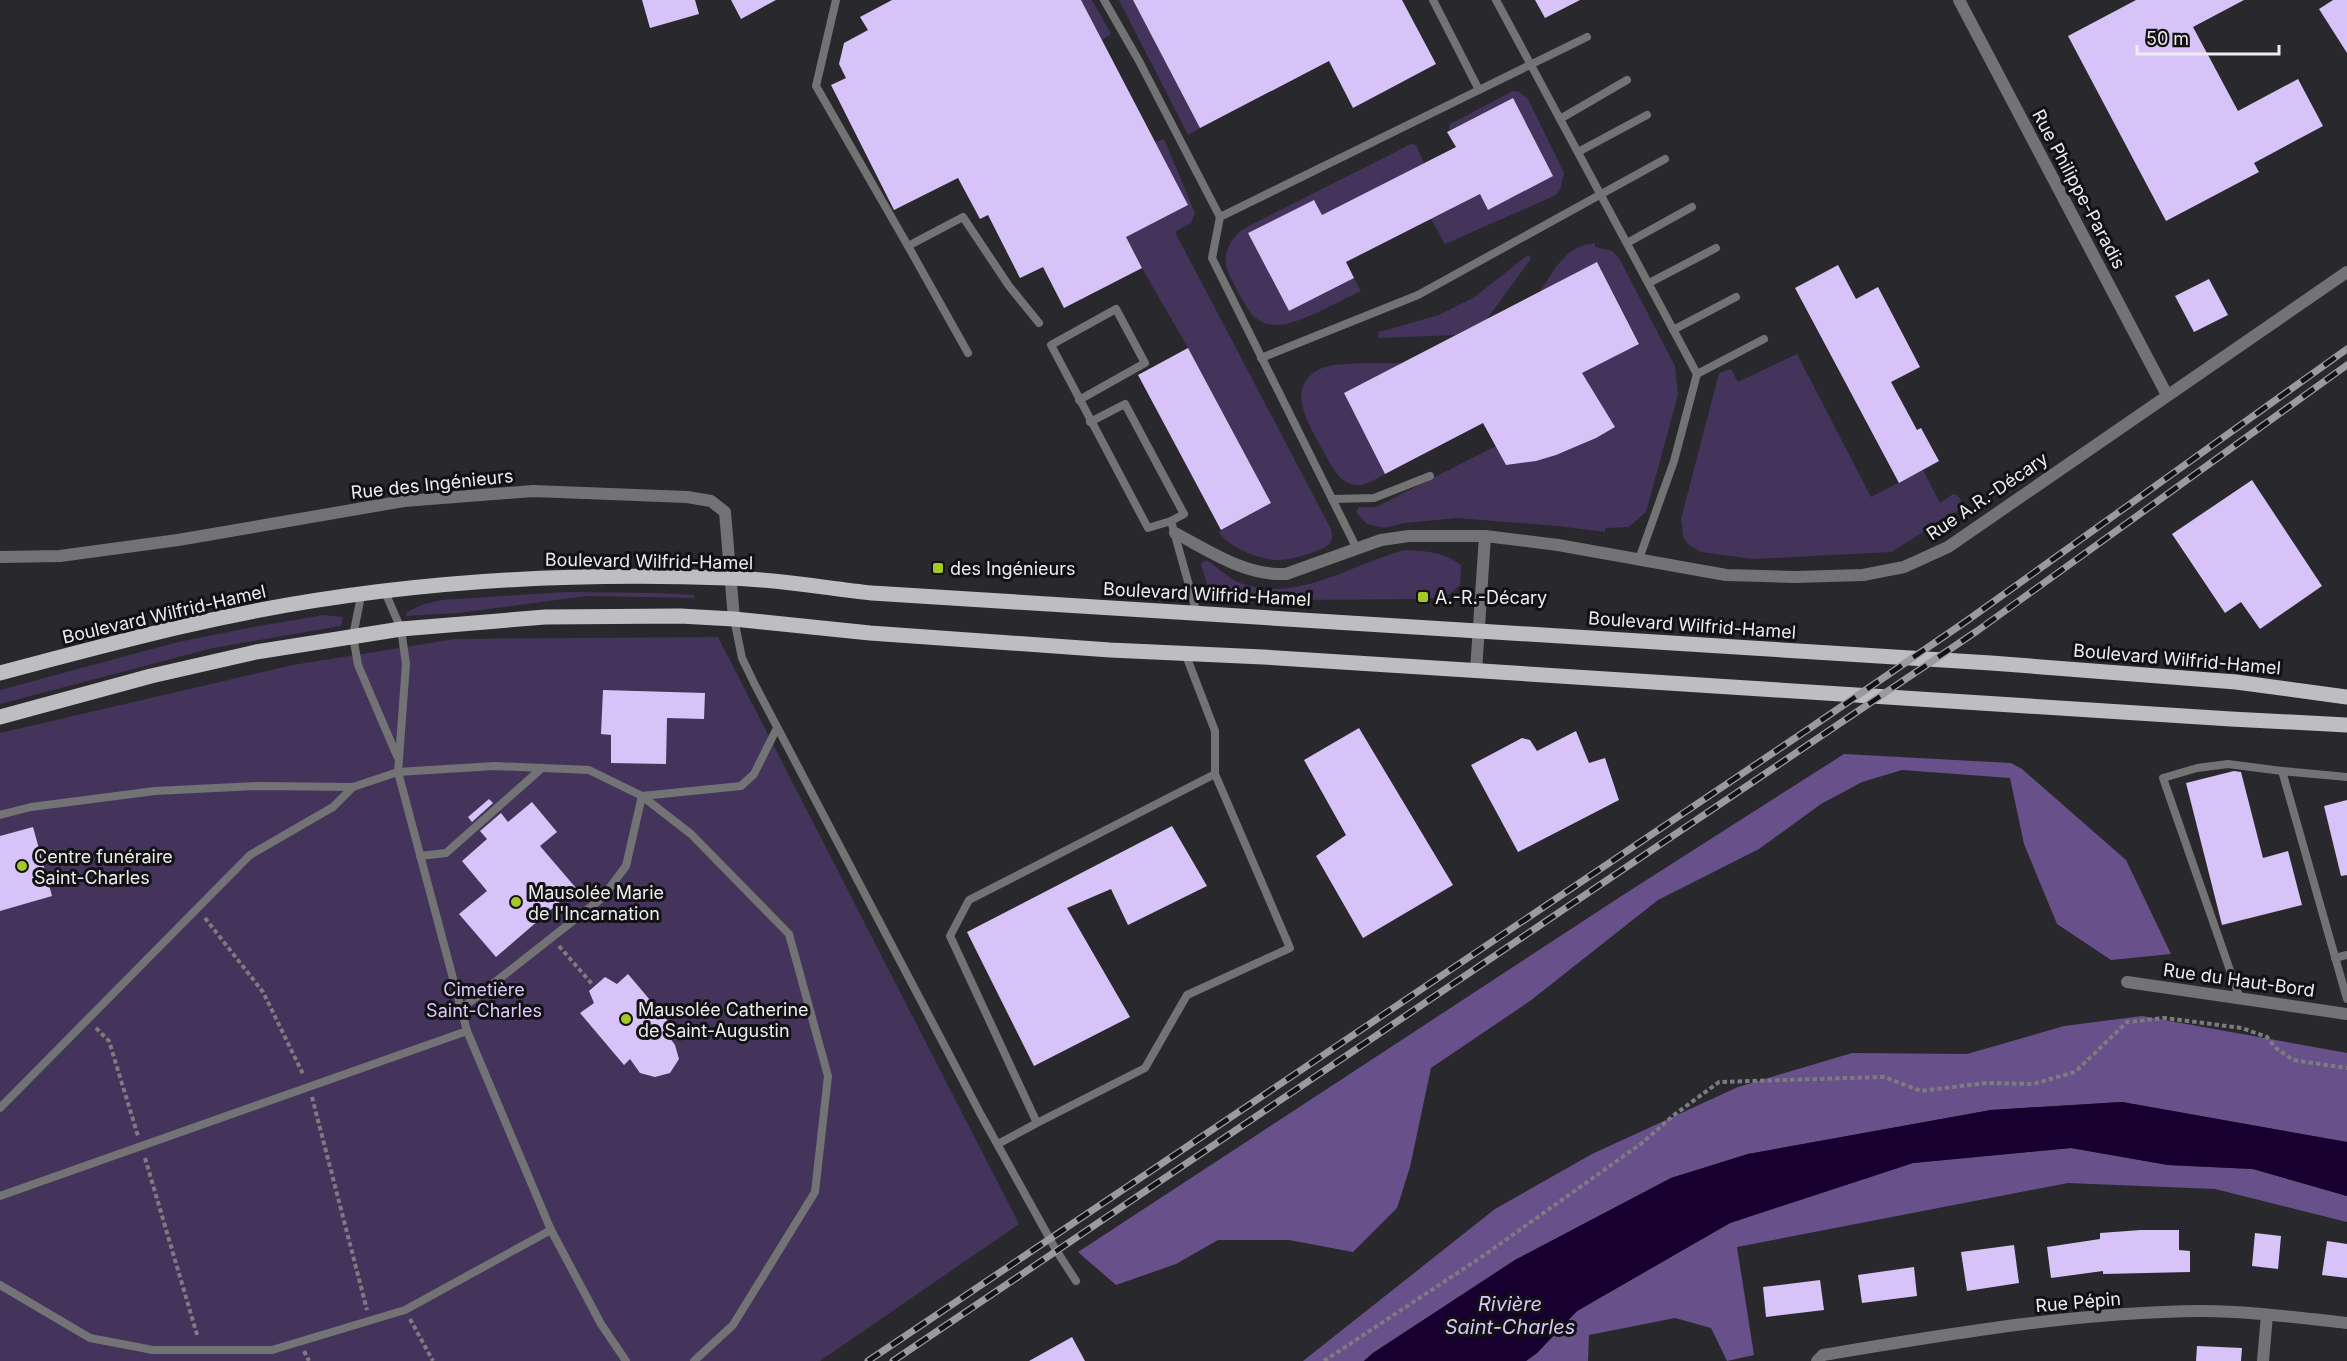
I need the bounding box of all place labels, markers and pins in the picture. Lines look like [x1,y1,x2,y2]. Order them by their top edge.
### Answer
place label: des Ingénieurs [950,558,1076,579]
marker: des Ingénieurs [931,561,945,575]
place label: A.-R.-Décary [1435,587,1547,608]
marker: A.-R.-Décary [1416,590,1430,604]
place label: Centre funéraire Saint-Charles [34,846,173,888]
marker: Centre funéraire Saint-Charles [15,859,29,873]
place label: Mausolée Marie de l'Incarnation [528,882,664,924]
marker: Mausolée Marie de l'Incarnation [509,895,523,909]
place label: Mausolée Catherine de Saint-Augustin [638,999,809,1041]
marker: Mausolée Catherine de Saint-Augustin [619,1012,633,1026]

